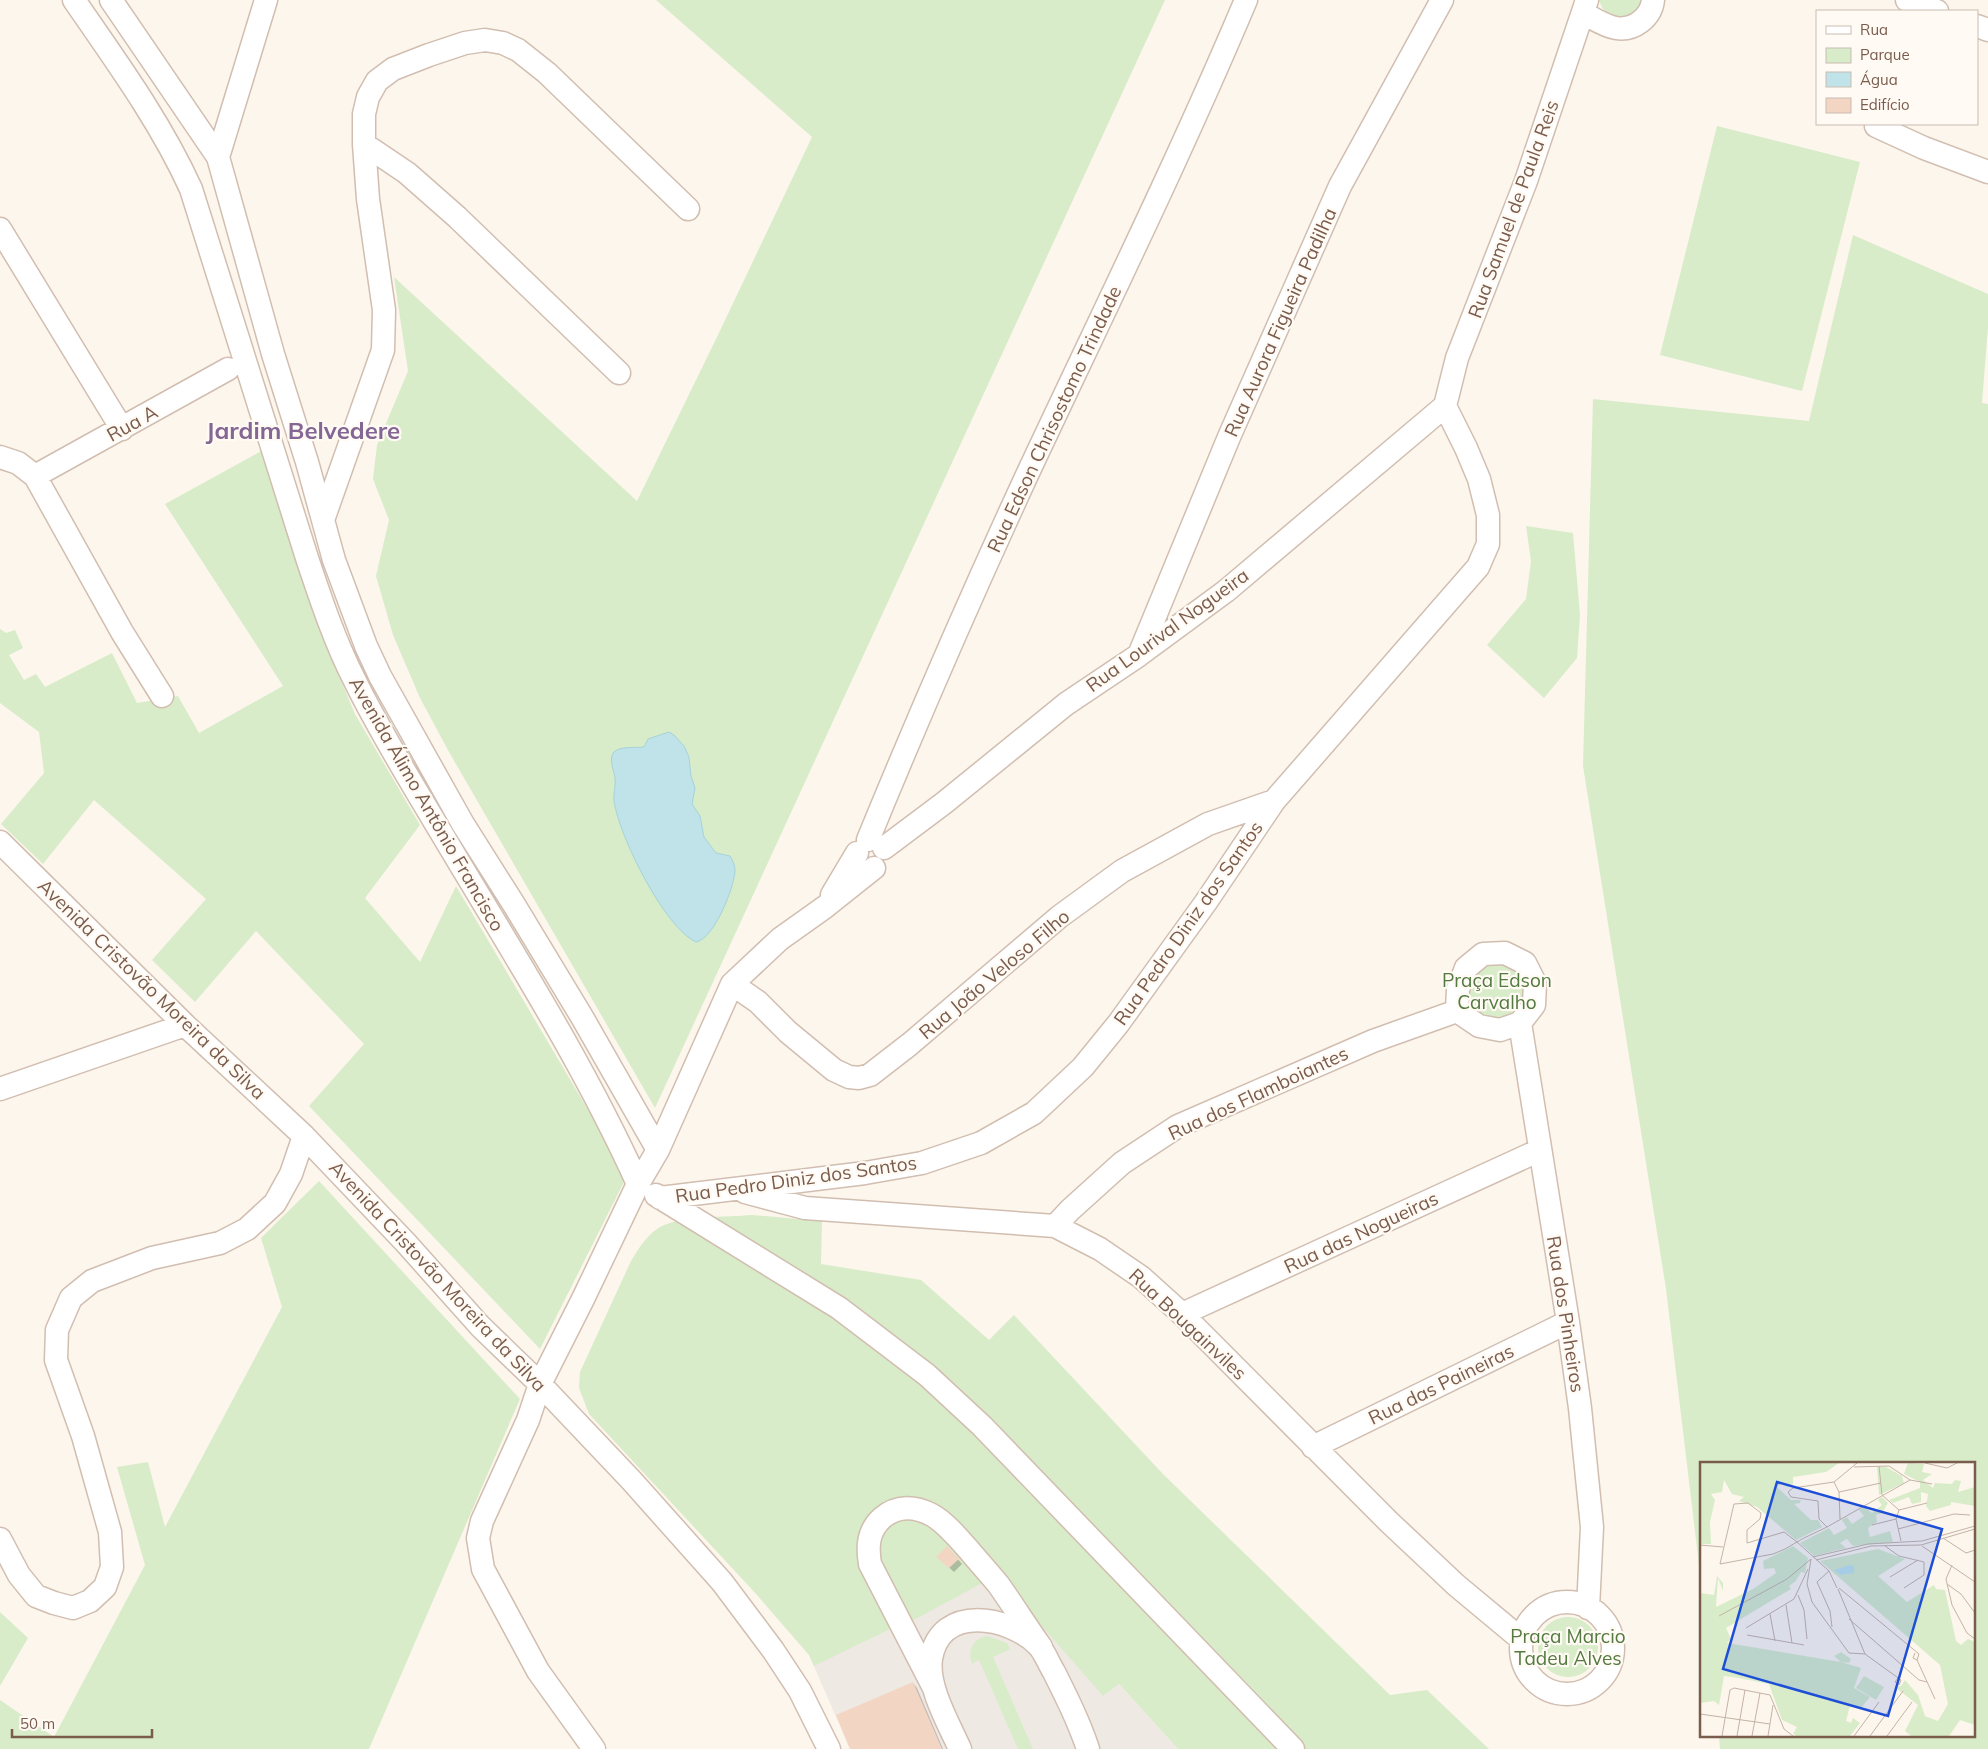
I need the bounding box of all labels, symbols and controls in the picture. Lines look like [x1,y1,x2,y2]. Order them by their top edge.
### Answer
legend [1816,10,1978,125]
text: Rua [1860,20,1888,39]
text: Parque [1860,45,1910,64]
text: Água [1860,70,1898,89]
text: Edifício [1860,95,1910,114]
street label: Rua Samuel de Paula Reis [1462,97,1564,321]
street label: Rua Aurora Figueira Padilha [1219,204,1341,440]
street label: Rua Edson Chrisostomo Trindade [982,282,1126,556]
street label: Rua A [102,399,162,447]
district label: Jardim Belvedere [206,415,400,445]
street label: Rua Lourival Nogueira [1081,563,1253,697]
street label: Avenida Álimo Antônio Francisco [344,672,510,936]
street label: Rua Pedro Diniz dos Santos [1108,816,1268,1030]
street label: Avenida Cristovão Moreira da Silva [33,874,271,1104]
street label: Rua João Veloso Filho [914,904,1074,1044]
park label: Praça Edson Carvalho [1442,968,1552,1014]
street label: Rua dos Flamboiantes [1164,1041,1352,1145]
street label: Rua Pedro Diniz dos Santos [674,1150,918,1208]
street label: Avenida Cristovão Moreira da Silva [324,1155,552,1397]
street label: Rua das Nogueiras [1280,1186,1442,1278]
street label: Rua dos Pinheiros [1542,1234,1590,1394]
street label: Rua Bougainviles [1124,1263,1252,1385]
street label: Rua das Paineiras [1364,1338,1518,1430]
inset map [1700,1462,1976,1736]
park label: Praça Marcio Tadeu Alves [1510,1624,1626,1670]
scale bar [12,1706,152,1738]
text: 50 m [20,1714,55,1733]

